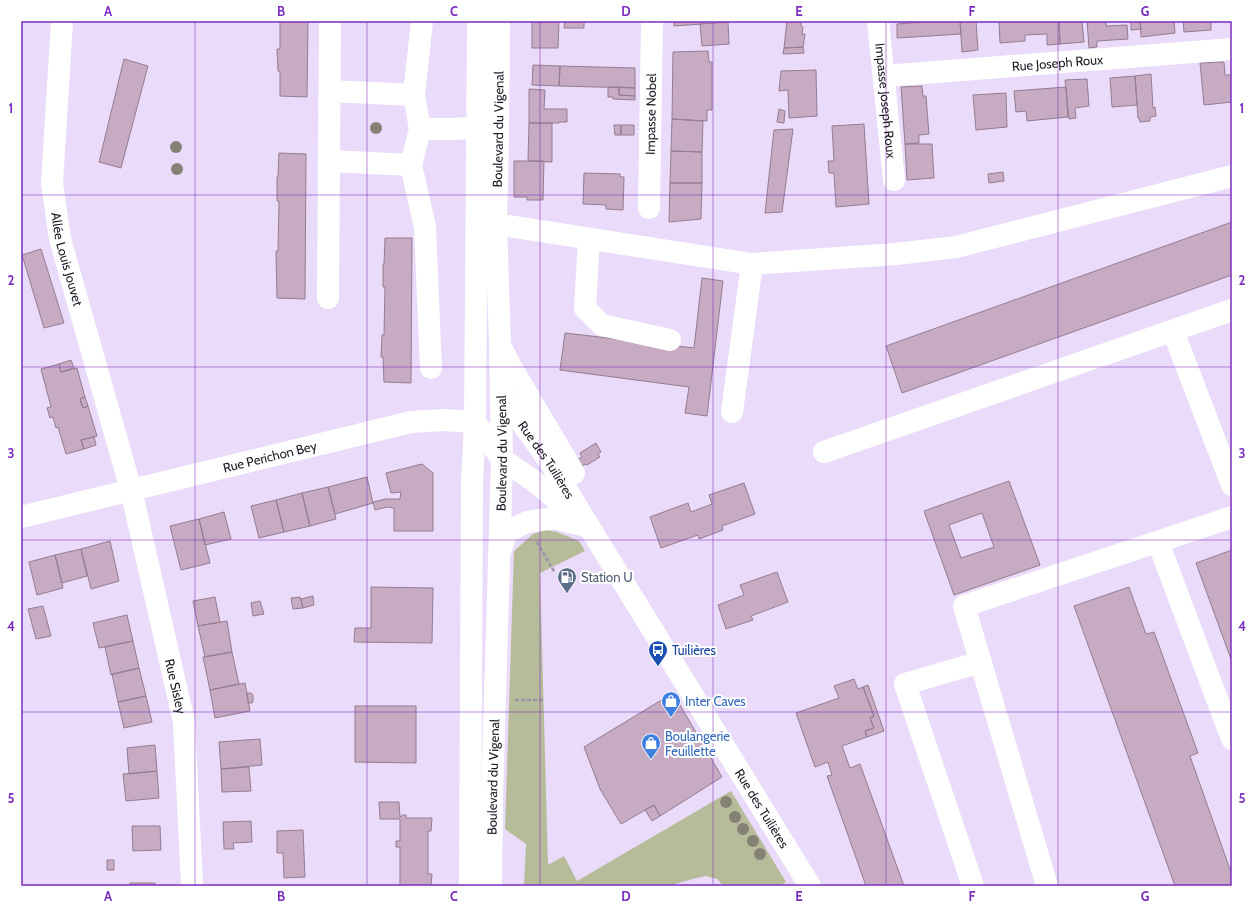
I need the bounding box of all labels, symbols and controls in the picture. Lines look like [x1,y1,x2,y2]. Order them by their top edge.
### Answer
text: A [104,3,113,19]
text: B [277,3,285,19]
text: C [450,3,458,19]
text: D [621,3,631,19]
text: E [795,3,803,19]
text: F [969,3,976,19]
text: G [1141,3,1150,19]
street label: Impasse Joseph Roux [872,42,900,160]
street label: Rue Joseph Roux [1011,51,1104,74]
street label: Boulevard du Vigenal [489,71,507,187]
street label: Impasse Nobel [642,73,659,155]
text: 1 [9,100,13,116]
text: 1 [1240,100,1244,116]
street label: Allée Louis Jouvet [48,211,87,308]
text: 2 [8,272,15,288]
text: 2 [1239,272,1246,288]
street label: Boulevard du Vigenal [492,395,510,511]
street label: Rue des Tuilières [515,418,578,502]
street label: Rue Perichon Bey [221,437,319,476]
text: 3 [7,445,15,461]
text: 3 [1238,445,1246,461]
fuel station icon: Station U [556,566,578,594]
place label: Station U [581,569,633,585]
text: 4 [7,618,15,634]
text: 4 [1238,618,1246,634]
bus stop icon: Tuilières [647,639,669,667]
place label: Tuilières [672,642,716,658]
street label: Rue Sisley [162,657,190,716]
shop icon: Inter Caves [660,690,682,718]
place label: Inter Caves [685,693,746,709]
street label: Boulevard du Vigenal [484,719,502,835]
place label: Boulangerie Feuillette [665,728,730,759]
shop icon: Boulangerie Feuillette [640,732,662,760]
street label: Rue des Tuilières [732,766,793,851]
text: 5 [8,790,15,806]
text: 5 [1239,790,1246,806]
text: A [104,888,113,904]
text: B [277,888,285,904]
text: C [450,888,458,904]
text: D [621,888,631,904]
text: E [795,888,803,904]
text: F [969,888,976,904]
text: G [1141,888,1150,904]

